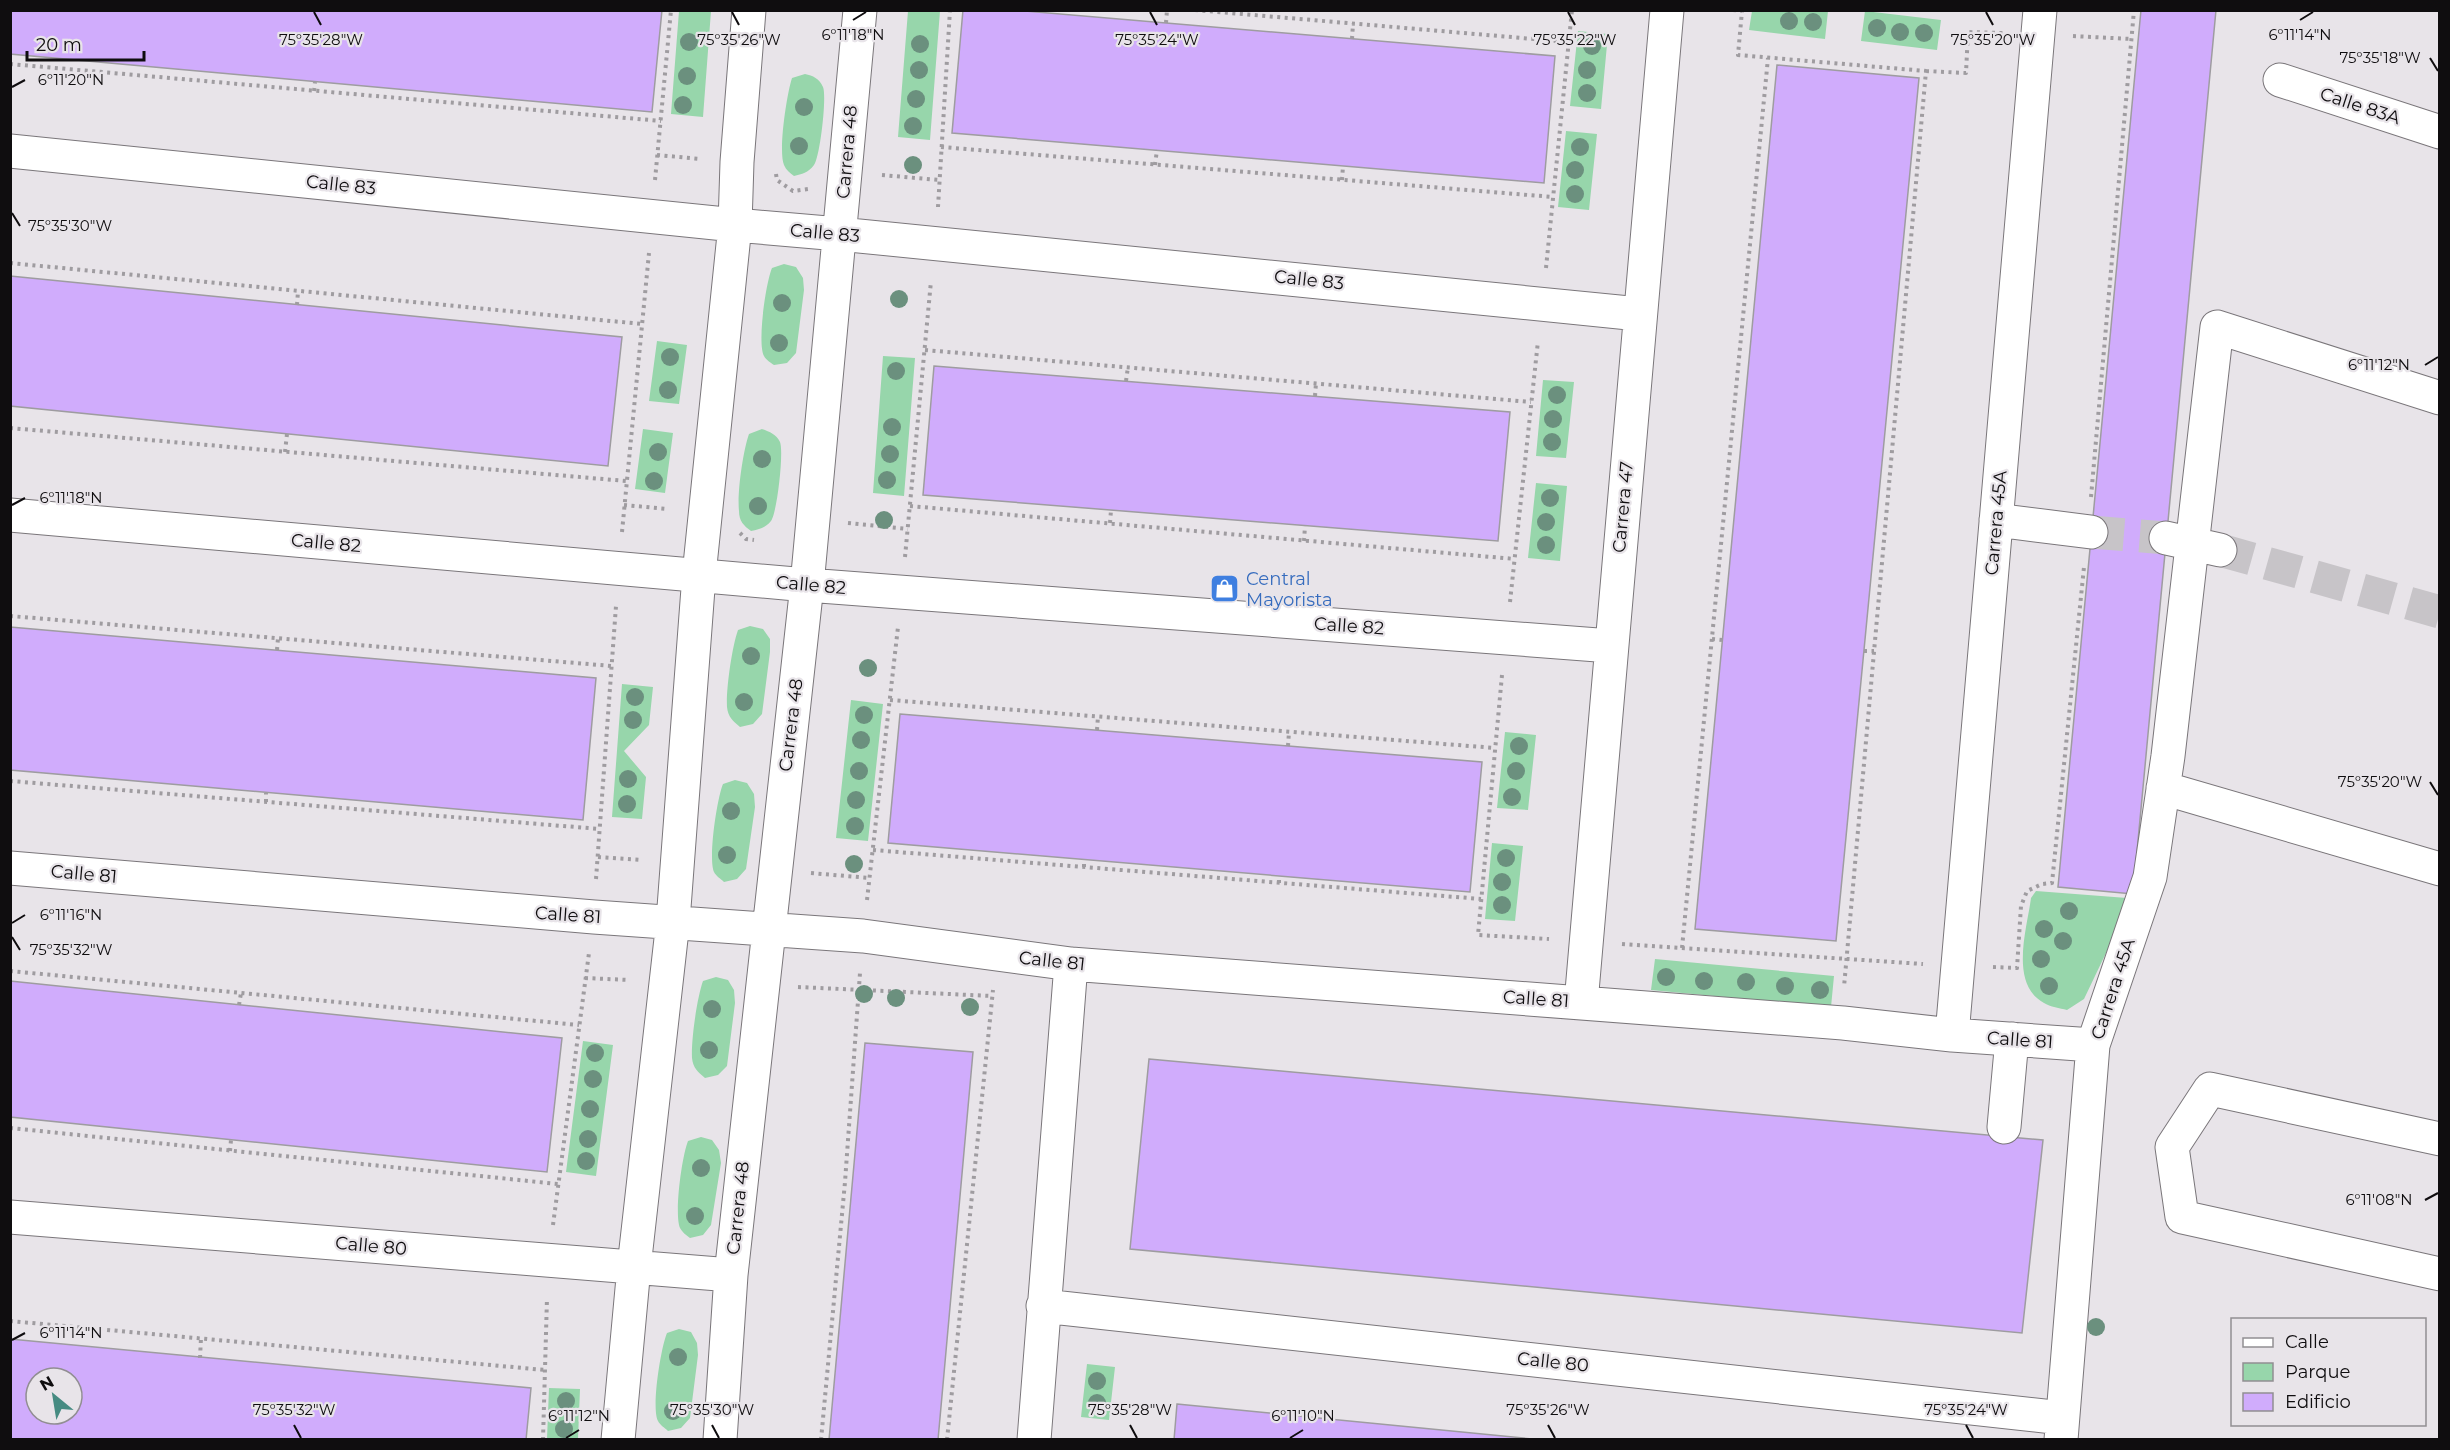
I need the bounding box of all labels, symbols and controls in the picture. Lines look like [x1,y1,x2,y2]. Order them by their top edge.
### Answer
scale bar [27,24,144,62]
text: 6°11'18"N [821,25,885,44]
text: 6°11'14"N [2269,25,2332,44]
text: 75°35'28"W [279,30,363,49]
text: 75°35'26"W [697,30,781,49]
text: 75°35'24"W [1115,30,1199,49]
text: 75°35'22"W [1534,30,1617,49]
text: 75°35'20"W [1951,30,2036,49]
text: 20 m [36,34,82,56]
text: 75°35'18"W [2339,48,2421,67]
text: 6°11'20"N [38,70,104,89]
street label: Calle 83A [2317,83,2403,129]
street label: Carrera 48 [832,104,862,200]
street label: Calle 83 [305,170,377,200]
text: 75°35'30"W [28,216,112,235]
street label: Calle 83 [789,219,861,247]
street label: Calle 83 [1273,265,1345,295]
text: 6°11'12"N [2348,355,2410,374]
street label: Carrera 47 [1608,460,1638,554]
street label: Carrera 45A [1980,470,2012,576]
text: 6°11'18"N [39,488,103,507]
street label: Calle 82 [290,529,362,557]
place label: Central Mayorista [1246,568,1333,611]
street label: Calle 82 [775,571,847,599]
shop icon: Central Mayorista [1209,573,1241,605]
street label: Calle 82 [1313,613,1385,639]
street label: Carrera 48 [774,677,808,773]
text: 75°35'20"W [2338,772,2423,791]
street label: Calle 81 [50,860,118,888]
street label: Calle 81 [534,902,602,928]
text: 6°11'16"N [40,905,102,924]
street label: Carrera 45A [2086,936,2140,1042]
text: 75°35'32"W [30,940,113,959]
street label: Calle 81 [1018,947,1086,975]
street label: Calle 81 [1502,986,1570,1012]
street label: Calle 81 [1986,1027,2054,1053]
street label: Carrera 48 [722,1160,754,1256]
text: 6°11'08"N [2345,1190,2413,1209]
street label: Calle 80 [334,1232,408,1260]
legend [2231,1318,2426,1426]
text: 6°11'14"N [40,1323,103,1342]
text: Calle [2285,1331,2329,1353]
street label: Calle 80 [1516,1347,1590,1377]
text: Parque [2285,1361,2351,1383]
north arrow [24,1366,84,1426]
text: N [36,1372,57,1395]
text: Edificio [2285,1391,2351,1413]
text: 75°35'32"W [253,1400,336,1419]
text: 75°35'30"W [670,1400,754,1419]
text: 75°35'28"W [1088,1400,1172,1419]
text: 75°35'26"W [1506,1400,1590,1419]
text: 75°35'24"W [1924,1400,2008,1419]
text: 6°11'12"N [548,1406,610,1425]
text: 6°11'10"N [1271,1406,1335,1425]

